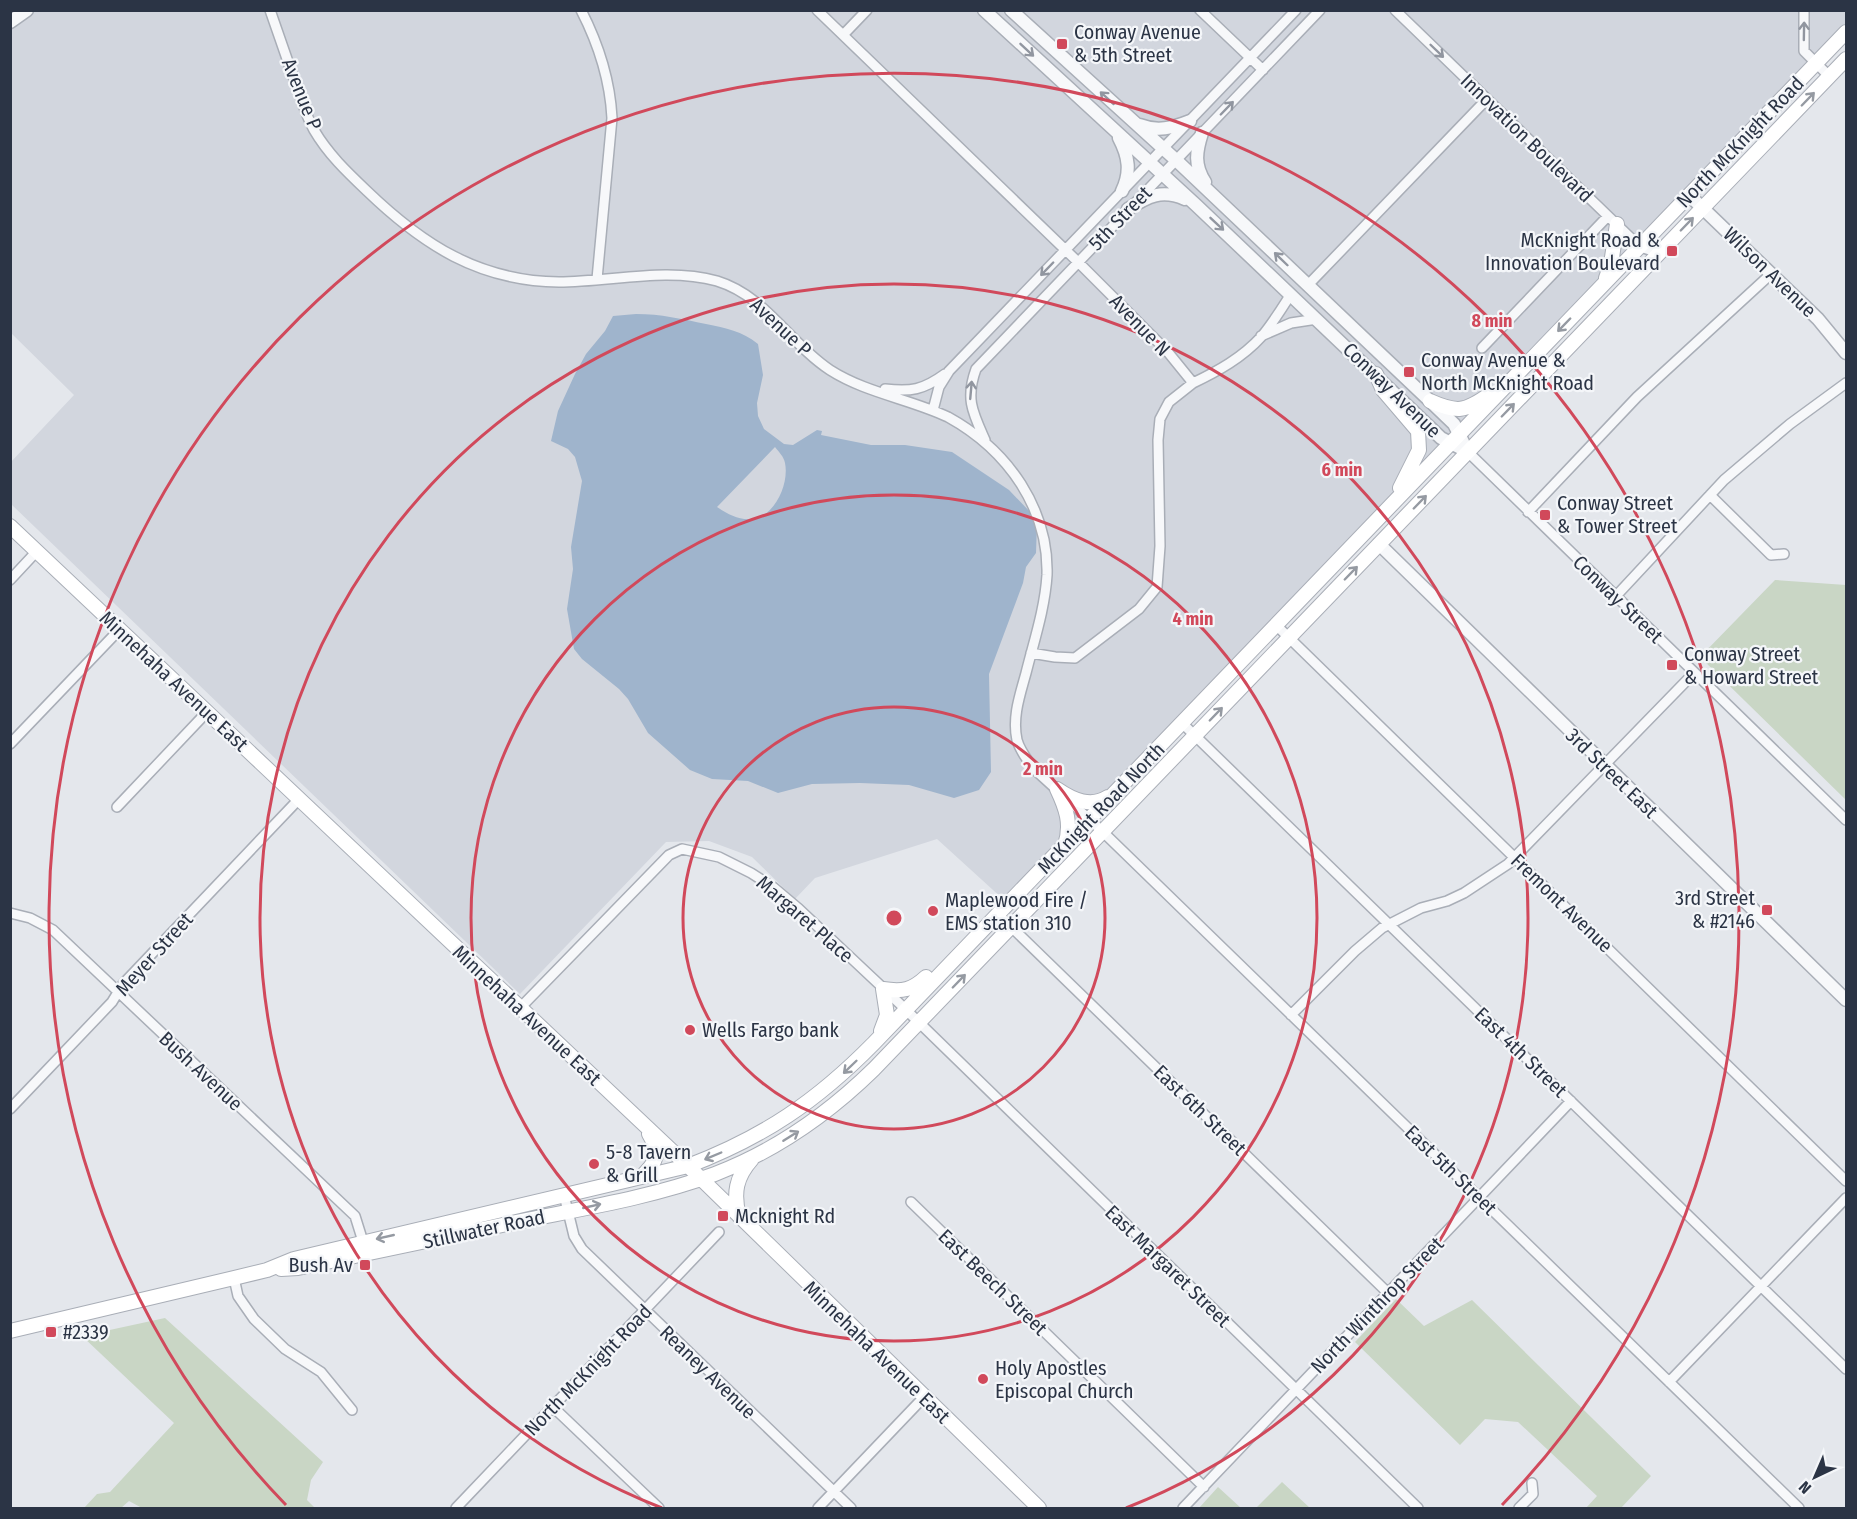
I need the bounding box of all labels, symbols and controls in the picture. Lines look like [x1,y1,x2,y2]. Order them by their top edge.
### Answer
place label: Conway Avenue & 5th Street [1074,20,1201,67]
one-way arrow [1799,21,1810,41]
marker: Conway Avenue & 5th Street [1055,37,1069,51]
one-way arrow [1019,43,1034,57]
one-way arrow [1430,44,1445,58]
street label: Avenue P [277,55,327,133]
street label: Innovation Boulevard [1456,69,1598,207]
street label: North McKnight Road [1671,71,1809,213]
one-way arrow [1100,91,1115,105]
one-way arrow [1801,91,1815,106]
one-way arrow [1220,100,1234,115]
street label: 5th Street [1084,181,1157,255]
one-way arrow [1209,217,1224,231]
one-way arrow [1680,217,1695,232]
street label: Wilson Avenue [1719,222,1821,322]
place label: McKnight Road & Innovation Boulevard [1485,228,1660,275]
marker: McKnight Road & Innovation Boulevard [1665,244,1679,258]
one-way arrow [1274,253,1289,267]
one-way arrow [1040,261,1055,276]
street label: Avenue N [1105,289,1175,361]
street label: Avenue P [745,293,817,361]
text: 8 min [1471,310,1513,332]
one-way arrow [1558,317,1572,332]
street label: Conway Avenue [1338,337,1446,443]
place label: Conway Avenue & North McKnight Road [1421,348,1594,395]
marker: Conway Avenue & North McKnight Road [1402,365,1416,379]
one-way arrow [966,381,977,400]
one-way arrow [1501,403,1515,418]
text: 6 min [1322,459,1363,481]
place label: Conway Street & Tower Street [1557,491,1678,538]
one-way arrow [1412,494,1427,509]
marker: Conway Street & Tower Street [1538,508,1552,522]
street label: Conway Street [1568,550,1668,648]
one-way arrow [1344,566,1358,581]
street label: Minnehaha Avenue East [95,606,254,756]
text: 4 min [1173,608,1213,630]
place label: Conway Street & Howard Street [1684,642,1819,689]
marker: Conway Street & Howard Street [1665,658,1679,672]
one-way arrow [1208,706,1223,721]
street label: 3rd Street East [1561,723,1663,823]
street label: McKnight Road North [1032,737,1170,879]
text: 2 min [1022,758,1063,780]
street label: Fremont Avenue [1506,848,1618,958]
street label: Margaret Place [752,870,858,968]
place label: 3rd Street & #2146 [1675,886,1755,933]
place label: Maplewood Fire / EMS station 310 [945,888,1088,935]
marker: 3rd Street & #2146 [1760,903,1774,917]
marker: Maplewood Fire / EMS station 310 [926,904,940,918]
street label: Meyer Street [110,907,198,1001]
centre of rings [884,908,904,928]
street label: Minnehaha Avenue East [448,940,607,1090]
one-way arrow [952,973,967,988]
street label: East 4th Street [1470,1002,1573,1102]
place label: Wells Fargo bank [702,1018,840,1042]
marker: Wells Fargo bank [683,1023,697,1037]
street label: Bush Avenue [154,1026,248,1116]
one-way arrow [843,1060,858,1074]
street label: East 6th Street [1149,1060,1252,1160]
street label: East 5th Street [1400,1120,1502,1220]
one-way arrow [782,1130,798,1142]
place label: 5-8 Tavern & Grill [606,1140,691,1187]
one-way arrow [704,1151,722,1162]
marker: 5-8 Tavern & Grill [587,1157,601,1171]
one-way arrow [582,1200,601,1211]
street label: East Margaret Street [1100,1200,1236,1332]
street label: Stillwater Road [421,1204,547,1254]
place label: Mcknight Rd [735,1204,835,1228]
marker: Mcknight Rd [716,1209,730,1223]
street label: East Beech Street [933,1224,1053,1340]
street label: North Winthrop Street [1306,1231,1449,1378]
one-way arrow [376,1232,395,1244]
place label: Bush Av [288,1253,353,1277]
marker: Bush Av [358,1258,372,1272]
street label: Minnehaha Avenue East [799,1276,956,1428]
street label: North McKnight Road [519,1299,657,1441]
place label: #2339 [63,1320,109,1344]
street label: Reaney Avenue [655,1320,761,1424]
marker: #2339 [44,1325,58,1339]
place label: Holy Apostles Episcopal Church [995,1356,1134,1403]
marker: Holy Apostles Episcopal Church [976,1372,990,1386]
north arrow [1785,1447,1845,1507]
text: N [1795,1477,1815,1498]

